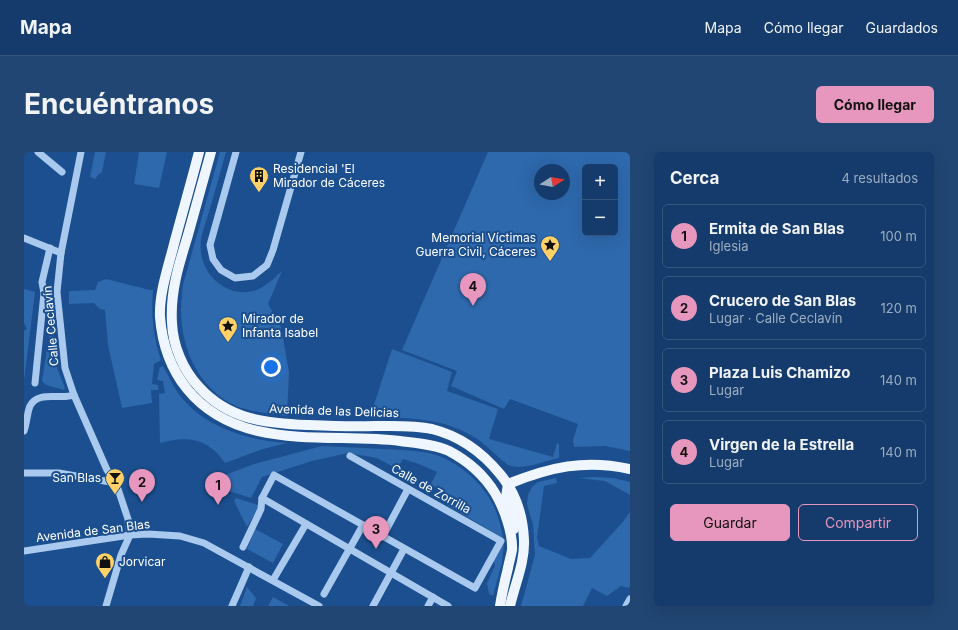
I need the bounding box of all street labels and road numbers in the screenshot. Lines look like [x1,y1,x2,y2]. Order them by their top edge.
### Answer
street label: Calle Ceclavín [40,285,61,367]
street label: Avenida de las Delicias [269,401,399,420]
street label: Calle de Zorrilla [389,460,474,517]
street label: Avenida de San Blas [35,516,151,545]

